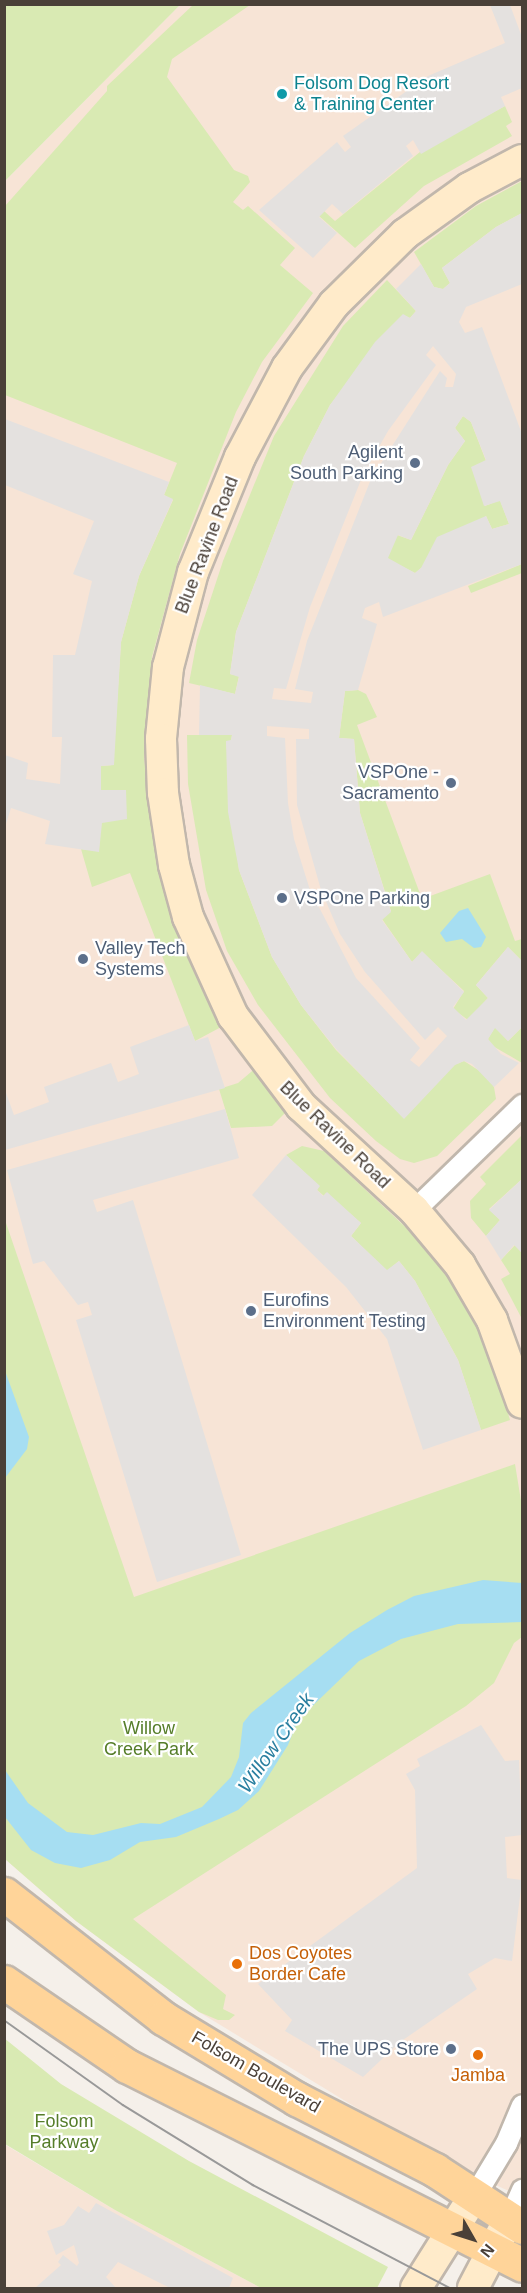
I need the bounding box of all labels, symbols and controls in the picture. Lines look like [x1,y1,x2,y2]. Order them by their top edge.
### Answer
place label: Folsom Dog Resort & Training Center [294,73,449,116]
marker: Folsom Dog Resort & Training Center [275,87,289,101]
place label: Agilent South Parking [290,442,403,484]
marker: Agilent South Parking [408,456,422,470]
street label: Blue Ravine Road [171,473,243,617]
place label: VSPOne - Sacramento [342,762,439,804]
marker: VSPOne - Sacramento [444,776,458,790]
place label: VSPOne Parking [294,887,430,909]
marker: VSPOne Parking [275,891,289,905]
place label: Valley Tech Systems [95,938,186,980]
marker: Valley Tech Systems [76,952,90,966]
street label: Blue Ravine Road [275,1077,395,1193]
place label: Eurofins Environment Testing [263,1290,426,1332]
marker: Eurofins Environment Testing [244,1304,258,1318]
water label: Willow Creek [233,1688,319,1798]
park label: Willow Creek Park [104,1718,194,1760]
place label: Dos Coyotes Border Cafe [249,1943,352,1986]
marker: Dos Coyotes Border Cafe [230,1957,244,1971]
street label: Folsom Boulevard [188,2026,324,2118]
place label: The UPS Store [318,2038,439,2060]
marker: The UPS Store [444,2042,458,2056]
marker: Jamba [471,2048,485,2062]
place label: Jamba [451,2064,505,2086]
park label: Folsom Parkway [29,2111,99,2154]
north arrow [443,2209,503,2269]
text: N [477,2241,498,2260]

